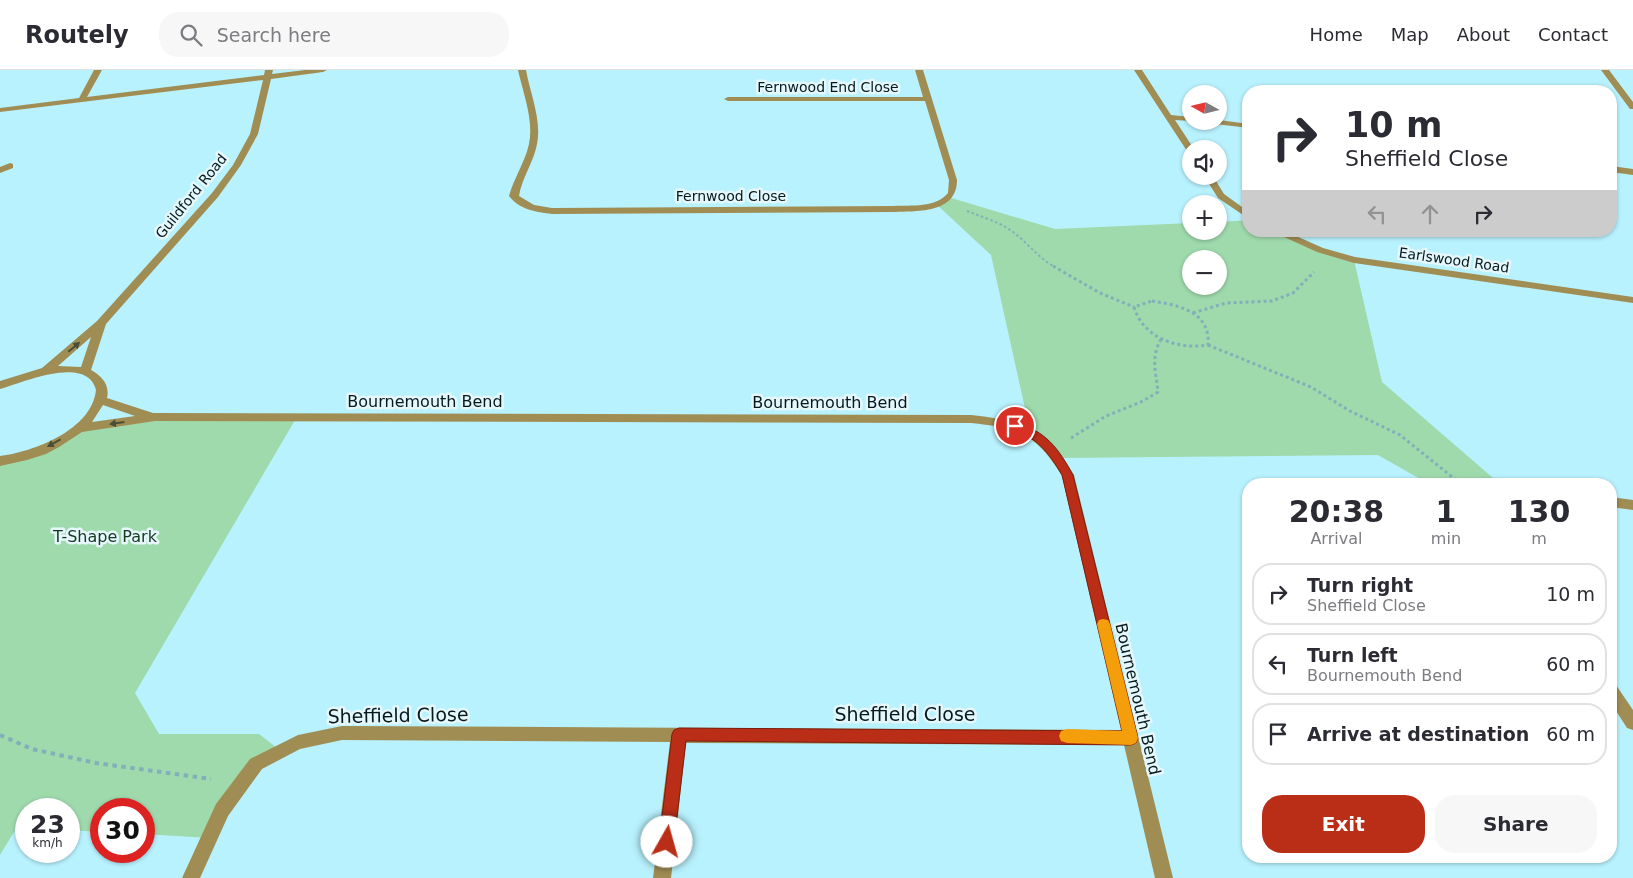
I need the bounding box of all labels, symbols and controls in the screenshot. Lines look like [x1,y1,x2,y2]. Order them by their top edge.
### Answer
search box [159,12,509,57]
text: Routely [25,21,129,49]
icon: search [177,21,205,49]
text: Search here [217,24,331,46]
text: Home [1310,24,1363,45]
text: Map [1391,24,1429,45]
text: About [1457,24,1510,45]
text: Contact [1538,24,1608,45]
street label: Fernwood End Close [757,79,899,95]
north arrow [1182,85,1228,130]
map controls [1182,85,1227,295]
icon: right [1262,105,1327,170]
text: 10 m [1345,105,1442,145]
button: sound [1182,140,1227,185]
text: Sheffield Close [1345,146,1508,171]
street label: Guildford Road [152,151,230,241]
street label: Fernwood Close [676,188,786,204]
button: + [1182,195,1227,240]
icon: left [1363,200,1391,228]
icon: ahead [1416,200,1444,228]
icon: right [1469,200,1497,228]
street label: Earlswood Road [1398,244,1510,276]
button: − [1182,250,1227,295]
one-way arrow [67,341,80,352]
street label: Bournemouth Bend [347,392,503,411]
street label: Bournemouth Bend [752,393,908,412]
pin [994,405,1036,447]
icon: arrive [1001,412,1029,440]
one-way arrow [108,419,124,427]
one-way arrow [48,439,61,448]
text: 20:38 [1289,494,1384,529]
text: 1 [1435,494,1456,529]
text: 130 [1508,494,1570,529]
park label: T-Shape Park [52,527,158,546]
text: Arrival [1310,529,1362,548]
text: min [1431,529,1461,548]
text: m [1531,529,1547,548]
text: Turn right [1307,574,1413,596]
icon: right [1264,580,1292,608]
text: 10 m [1546,583,1595,605]
text: Sheffield Close [1307,596,1426,615]
street label: Bournemouth Bend [1111,621,1165,777]
text: Turn left [1307,644,1398,666]
icon: left [1264,650,1292,678]
text: 60 m [1546,653,1595,675]
text: Bournemouth Bend [1307,666,1462,685]
street label: Sheffield Close [327,703,469,727]
street label: Sheffield Close [835,703,976,725]
icon: arrive [1264,720,1292,748]
text: Arrive at destination [1307,723,1529,745]
text: 60 m [1546,723,1595,745]
button: Exit [1262,795,1425,853]
button: Share [1435,795,1597,853]
speed limit sign: 30 [90,798,155,863]
text: 23 [30,810,65,839]
position arrow [640,815,692,867]
text: km/h [32,836,63,850]

